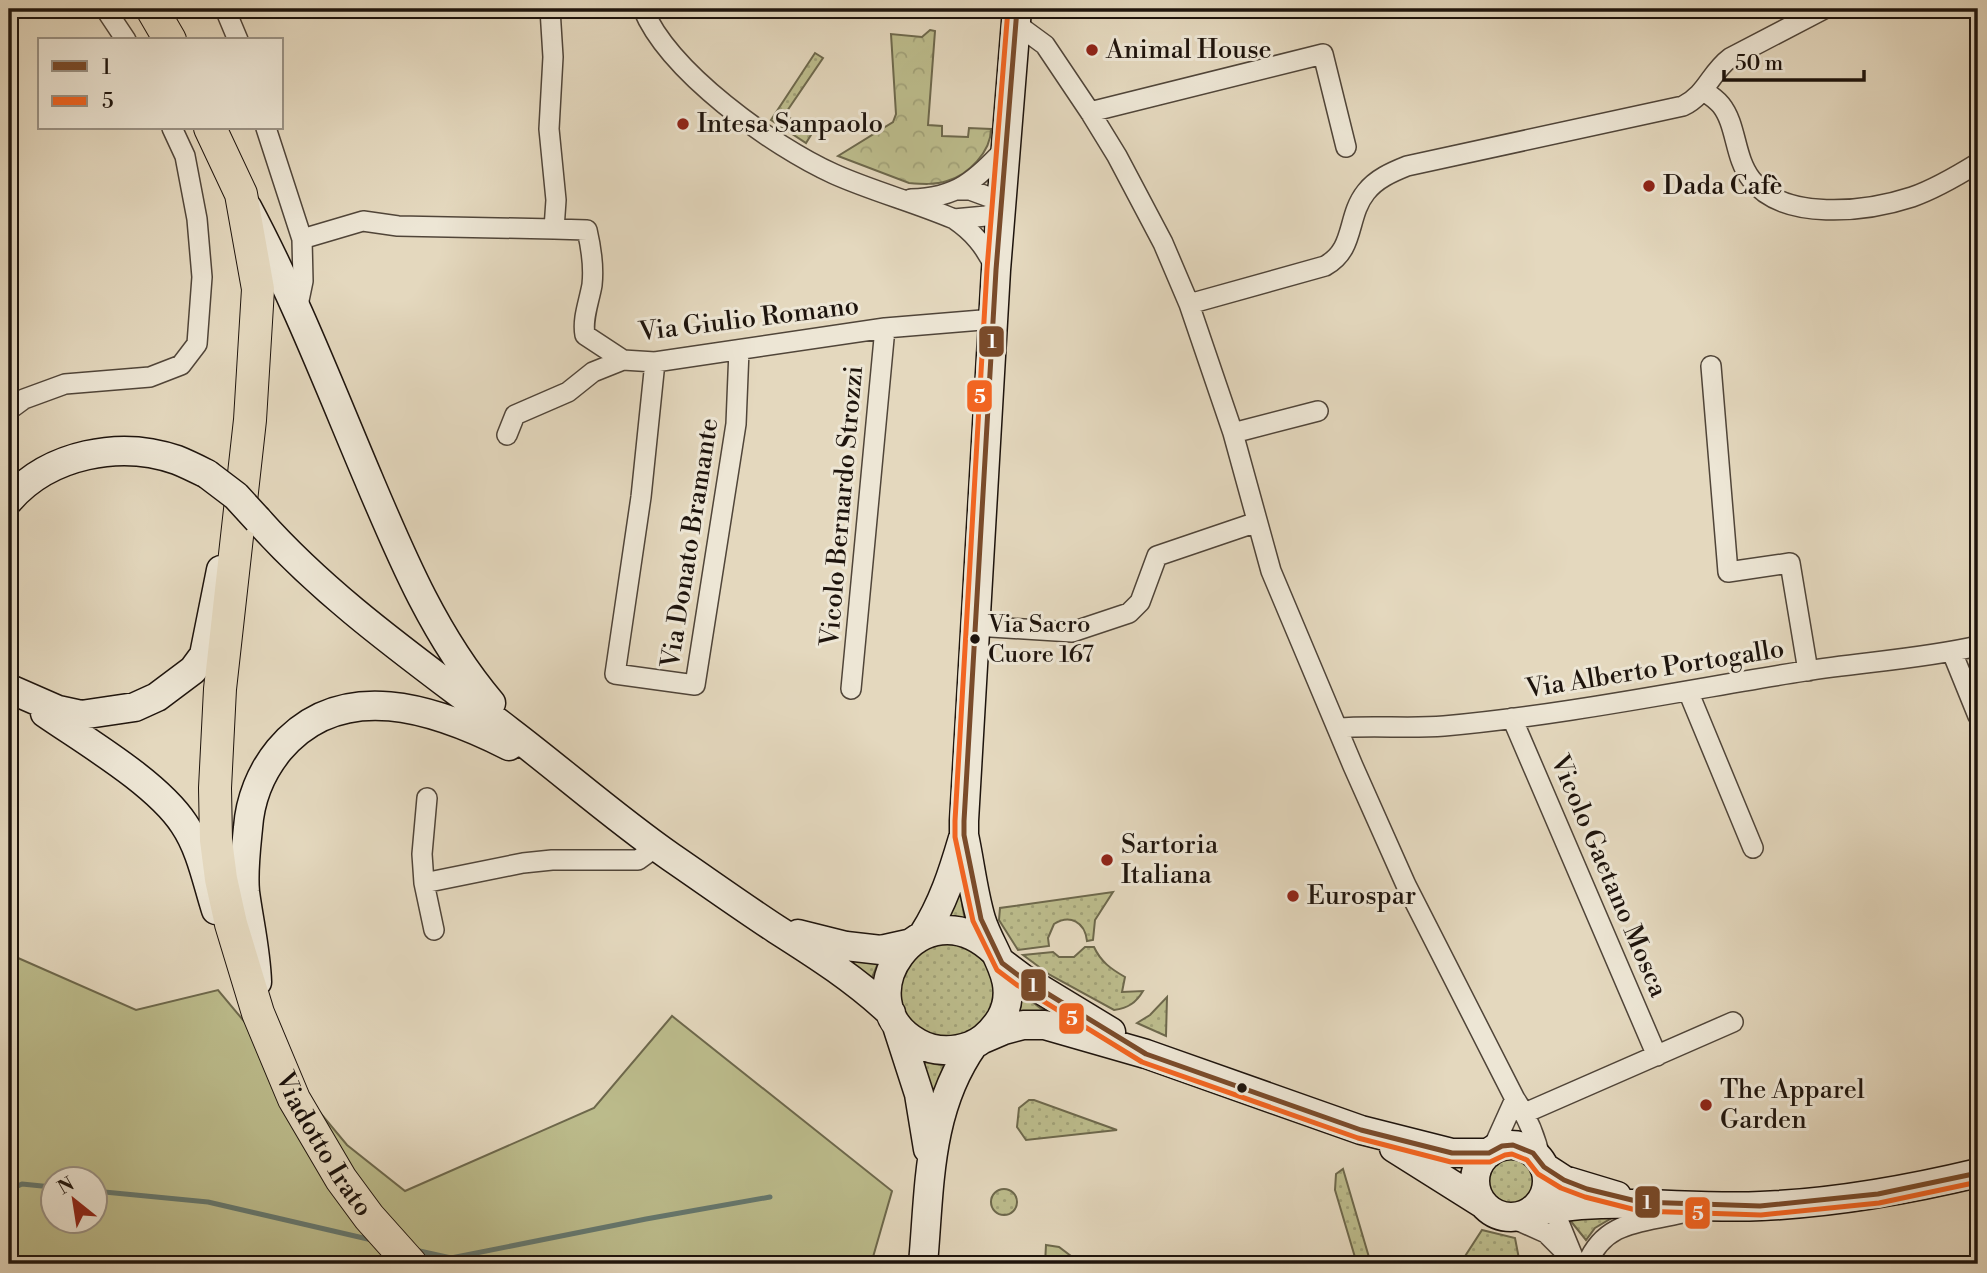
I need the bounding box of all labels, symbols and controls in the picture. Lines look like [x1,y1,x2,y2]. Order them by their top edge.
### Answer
place label: Animal House [1105,34,1272,66]
legend [38,38,284,130]
scale bar [1724,38,1864,82]
marker: Animal House [1084,42,1100,58]
text: 50 m [1735,51,1783,77]
text: 1 [102,55,111,81]
text: 5 [102,89,114,115]
place label: Intesa Sanpaolo [697,108,883,140]
marker: Intesa Sanpaolo [675,116,691,132]
place label: Dada Cafè [1663,170,1783,202]
marker: Dada Cafè [1641,178,1657,194]
street label: Via Giulio Romano [636,290,861,348]
line badge: 1 [978,325,1005,358]
text: 1 [987,330,997,354]
street label: Vicolo Bernardo Strozzi [814,364,870,649]
line badge: 5 [966,379,993,413]
text: 5 [974,385,986,409]
street label: Via Donato Bramante [654,416,726,671]
place label: Via Sacro Cuore 167 [987,610,1094,670]
marker: Via Sacro Cuore 167 [968,632,982,646]
street label: Via Alberto Portogallo [1523,633,1787,705]
street label: Vicolo Gaetano Mosca [1543,749,1675,1003]
place label: Sartoria Italiana [1121,829,1219,891]
marker: Sartoria Italiana [1099,852,1115,868]
place label: Eurospar [1307,880,1416,912]
marker: Eurospar [1285,888,1301,904]
line badge: 1 [1020,968,1047,1002]
text: 1 [1028,974,1038,998]
line badge: 5 [1058,1002,1085,1035]
text: 5 [1066,1007,1078,1031]
street label: Viadotto Irato [268,1066,379,1223]
place label: The Apparel Garden [1720,1074,1865,1136]
unlabelled marker [1235,1081,1249,1095]
marker: The Apparel Garden [1698,1097,1714,1113]
north arrow [38,1164,108,1234]
text: N [53,1172,79,1200]
line badge: 1 [1634,1185,1661,1219]
text: 1 [1642,1191,1652,1215]
line badge: 5 [1684,1196,1711,1230]
text: 5 [1692,1202,1704,1226]

